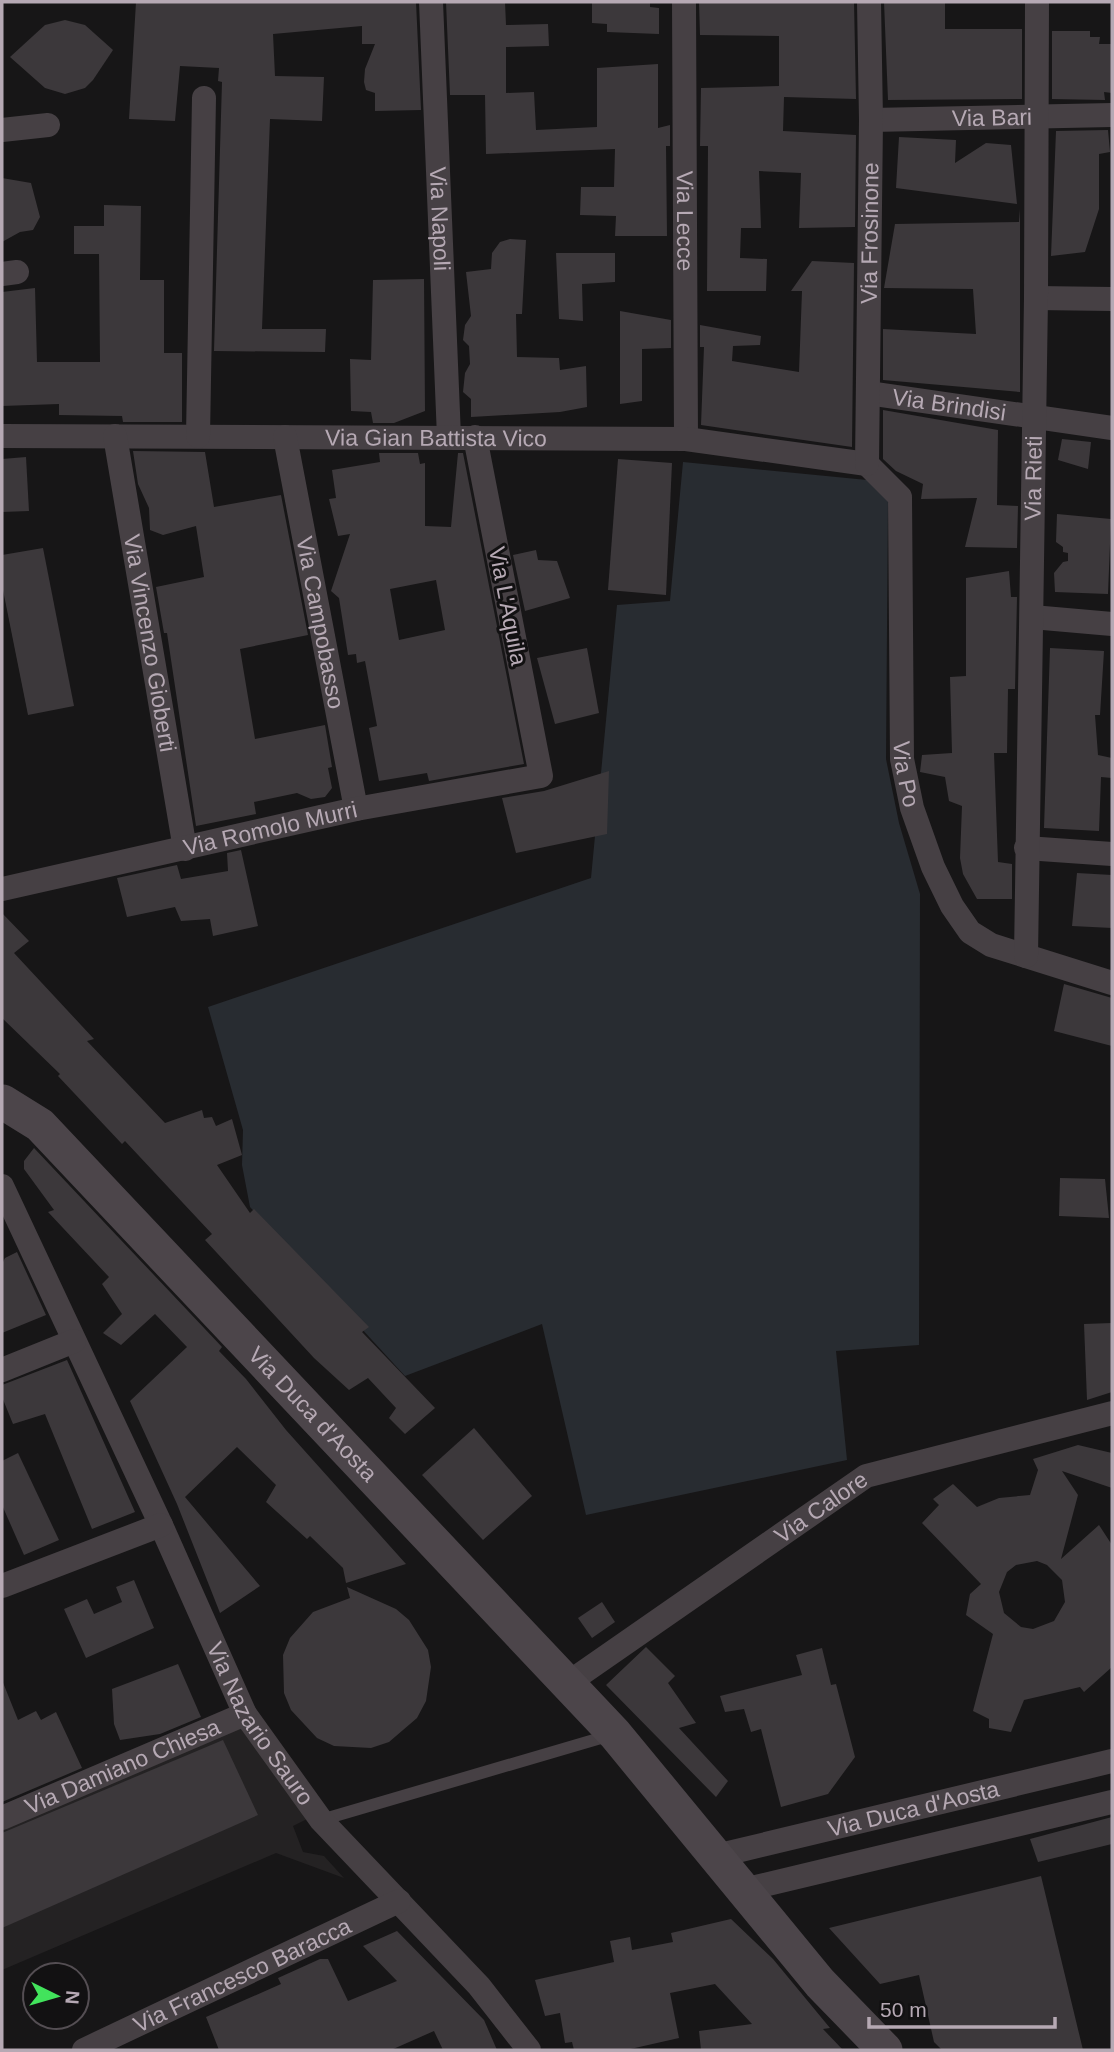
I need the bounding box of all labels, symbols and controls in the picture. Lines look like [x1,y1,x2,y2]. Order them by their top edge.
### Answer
street label: Via Bari [952,104,1032,131]
street label: Via Frosinone [856,162,884,304]
street label: Via Napoli [425,166,455,272]
street label: Via Lecce [672,171,698,271]
street label: Via Brindisi [891,384,1008,426]
street label: Via Gian Battista Vico [325,424,547,451]
street label: Via Rieti [1020,435,1047,521]
street label: Via Vincenzo Gioberti [119,532,181,754]
street label: Via Campobasso [291,534,350,711]
street label: Via L'Aquila [484,544,532,668]
street label: Via Po [889,741,925,810]
street label: Via Romolo Murri [181,796,360,861]
street label: Via Duca d'Aosta [243,1341,383,1487]
street label: Via Calore [770,1466,872,1549]
street label: Via Nazario Sauro [202,1638,319,1810]
street label: Via Damiano Chiesa [21,1713,224,1820]
street label: Via Duca d'Aosta [825,1775,1002,1842]
street label: Via Francesco Baracca [129,1913,355,2038]
north arrow [21,1961,91,2031]
scale bar [869,1986,1054,2030]
text: N [61,1990,83,2005]
text: 50 m [880,1998,927,2021]

